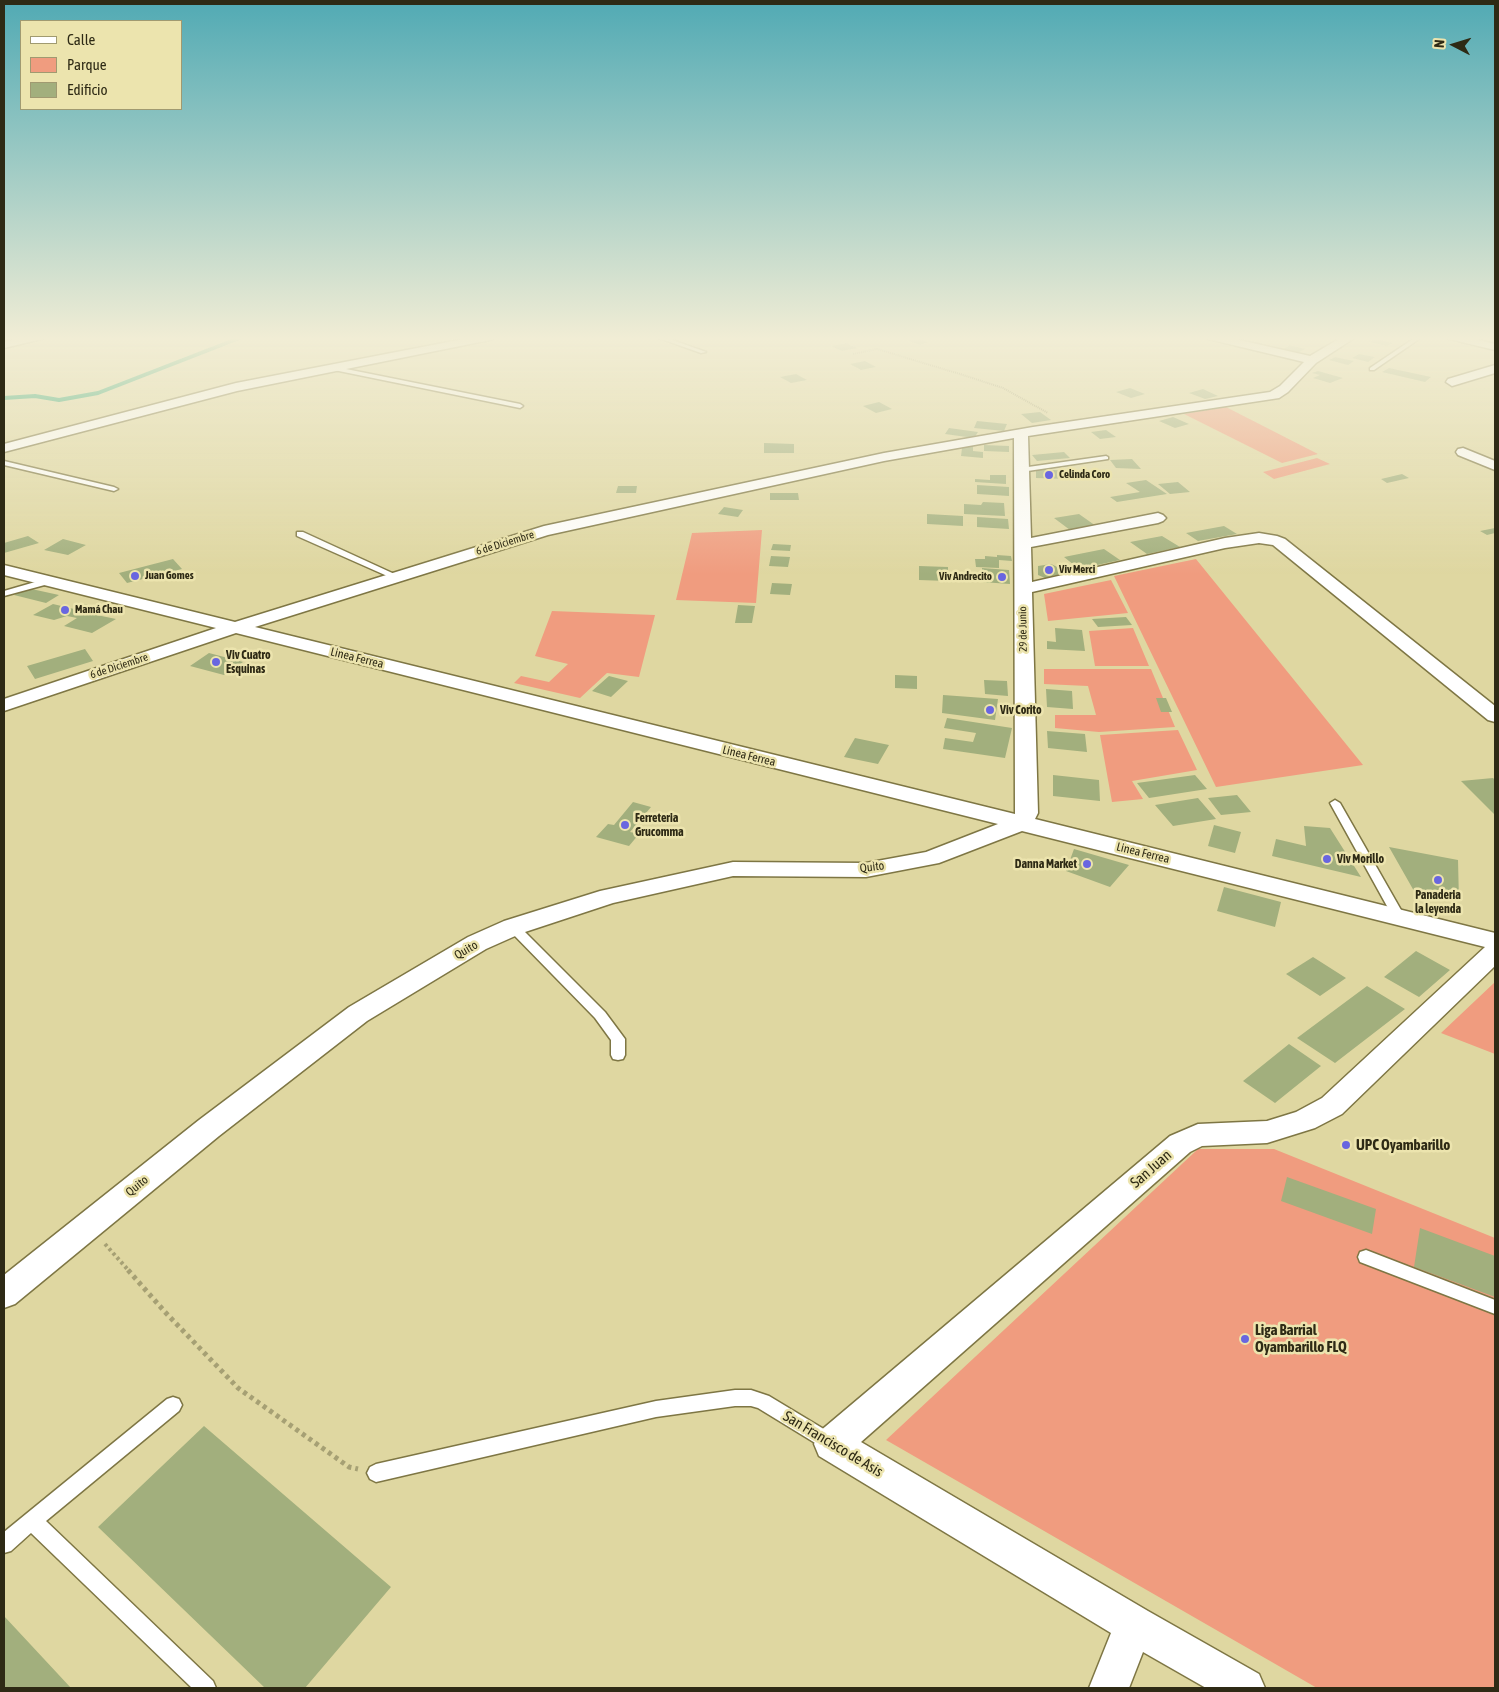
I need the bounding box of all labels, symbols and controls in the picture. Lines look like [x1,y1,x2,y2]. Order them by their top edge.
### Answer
legend [20,20,182,110]
north arrow [1429,20,1479,70]
text: Calle [67,31,95,48]
text: N [1431,39,1447,49]
text: Parque [67,56,107,73]
text: Edificio [67,81,108,98]
place label: Celinda Coro [1059,468,1110,482]
marker: Celinda Coro [1043,469,1055,481]
street label: 6 de Diciembre [474,528,536,558]
place label: Viv Merci [1059,563,1095,577]
marker: Viv Merci [1043,564,1055,576]
place label: Juan Gomes [145,569,194,583]
marker: Juan Gomes [129,570,141,582]
place label: Viv Andrecito [939,570,992,584]
marker: Viv Andrecito [996,571,1008,583]
place label: Mamá Chau [75,603,123,617]
marker: Mamá Chau [59,604,71,616]
street label: 29 de Junio [1016,606,1030,652]
street label: Linea Ferrea [329,644,385,672]
place label: Viv Cuatro Esquinas [226,648,271,676]
street label: 6 de Diciembre [88,650,150,682]
marker: Viv Cuatro Esquinas [210,656,222,668]
place label: Viv Corito [1000,703,1042,717]
marker: Viv Corito [984,704,996,716]
street label: Linea Ferrea [721,742,777,770]
place label: Ferreteria Grucomma [635,811,684,839]
marker: Ferreteria Grucomma [619,819,631,831]
street label: Linea Ferrea [1115,839,1171,867]
place label: Viv Morillo [1337,852,1384,866]
marker: Viv Morillo [1321,853,1333,865]
place label: Danna Market [1015,857,1077,871]
street label: Quito [859,858,885,876]
marker: Danna Market [1081,858,1093,870]
marker: Panaderia la leyenda [1432,874,1444,886]
place label: Panaderia la leyenda [1415,888,1461,916]
street label: Quito [452,938,480,962]
place label: UPC Oyambarillo [1356,1136,1450,1154]
marker: UPC Oyambarillo [1340,1139,1352,1151]
street label: San Juan [1127,1146,1175,1192]
street label: Quito [123,1173,151,1199]
place label: Liga Barrial Oyambarillo FLQ [1255,1321,1347,1356]
marker: Liga Barrial Oyambarillo FLQ [1239,1333,1251,1345]
street label: San Francisco de Asis [780,1407,886,1481]

